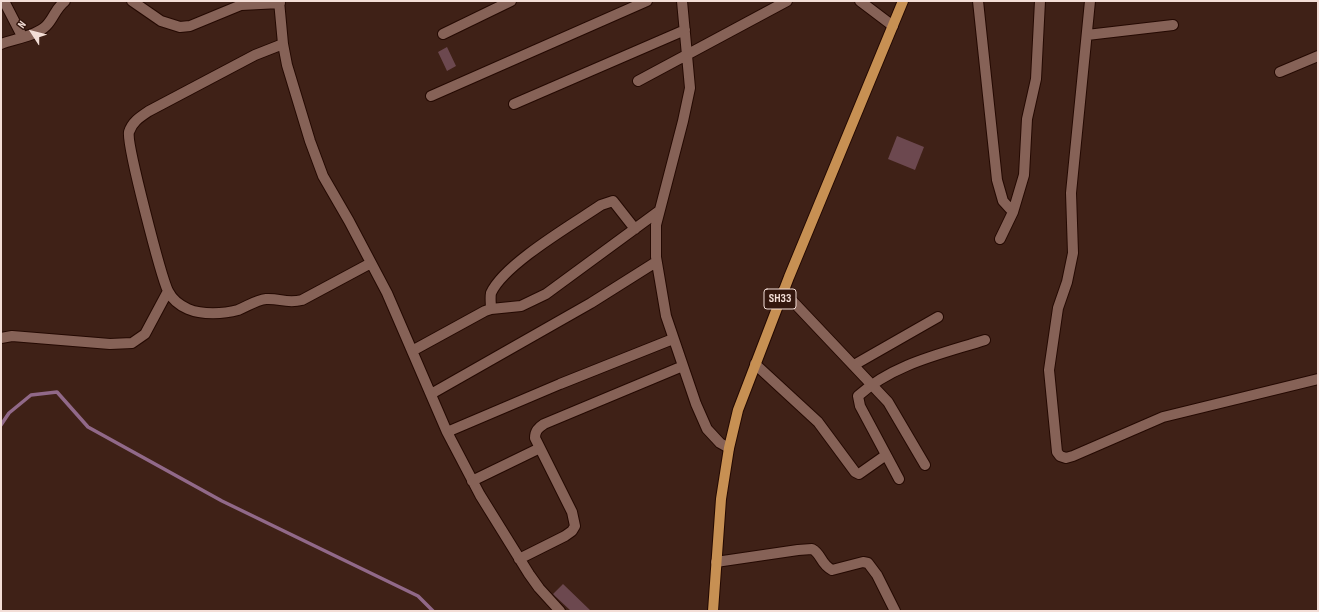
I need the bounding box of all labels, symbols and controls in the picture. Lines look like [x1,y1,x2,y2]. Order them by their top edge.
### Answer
north arrow [12,12,52,52]
text: N [15,18,29,31]
road number: SH33 [764,289,796,309]

